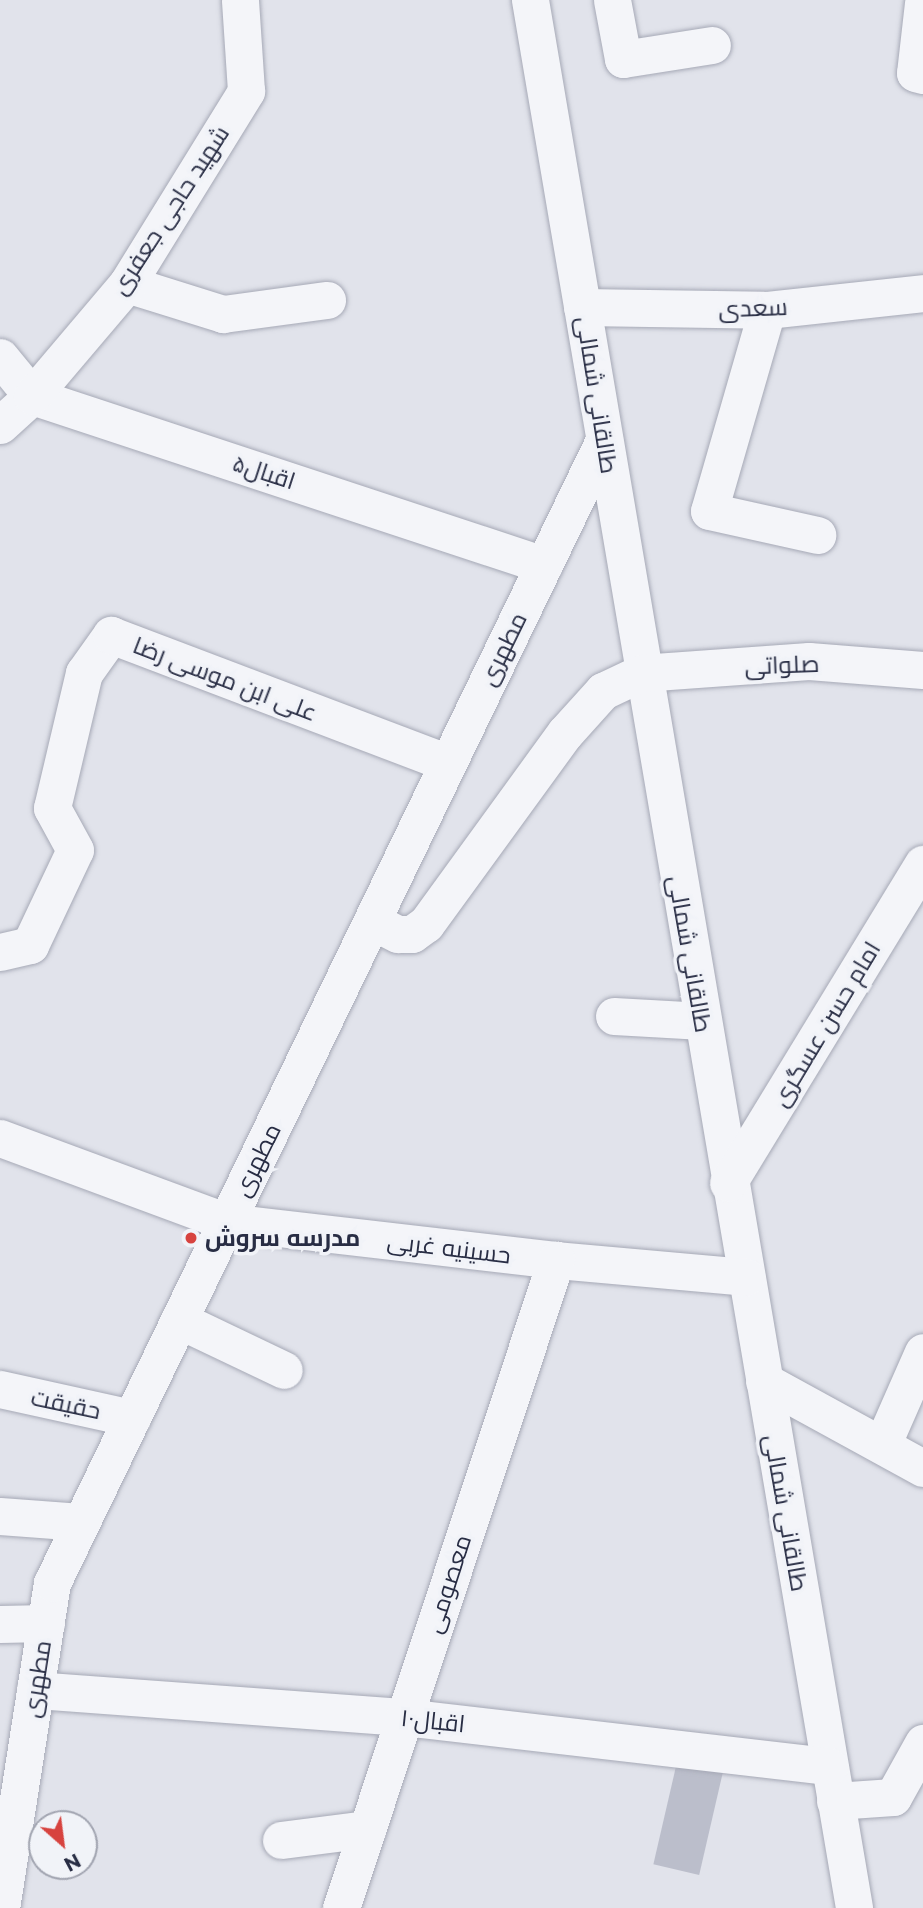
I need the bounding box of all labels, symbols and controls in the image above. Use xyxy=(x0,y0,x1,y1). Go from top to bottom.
street label: شهید حاجی جعفری xyxy=(105,120,235,300)
street label: سعدی xyxy=(718,292,788,324)
street label: طالقانی شمالی xyxy=(570,314,624,476)
street label: اقبال۵ xyxy=(229,448,299,496)
street label: مطهری xyxy=(473,608,533,690)
street label: علی ابن موسی رضا xyxy=(129,631,321,727)
street label: صلواتی xyxy=(744,649,820,681)
street label: طالقانی شمالی xyxy=(662,873,718,1035)
street label: امام حسن عسگری xyxy=(765,936,887,1112)
street label: مطهری xyxy=(227,1119,287,1201)
place label: مدرسه سروش xyxy=(205,1224,360,1252)
street label: حسینیه غربی xyxy=(386,1226,512,1270)
marker: مدرسه سروش xyxy=(183,1230,199,1246)
street label: حقیقت xyxy=(28,1383,104,1425)
street label: طالقانی شمالی xyxy=(758,1432,814,1594)
street label: معصومی xyxy=(419,1531,477,1637)
street label: مطهری xyxy=(17,1638,57,1720)
street label: اقبال۱۰ xyxy=(399,1703,467,1739)
north arrow xyxy=(28,1810,98,1880)
text: N xyxy=(60,1848,84,1876)

